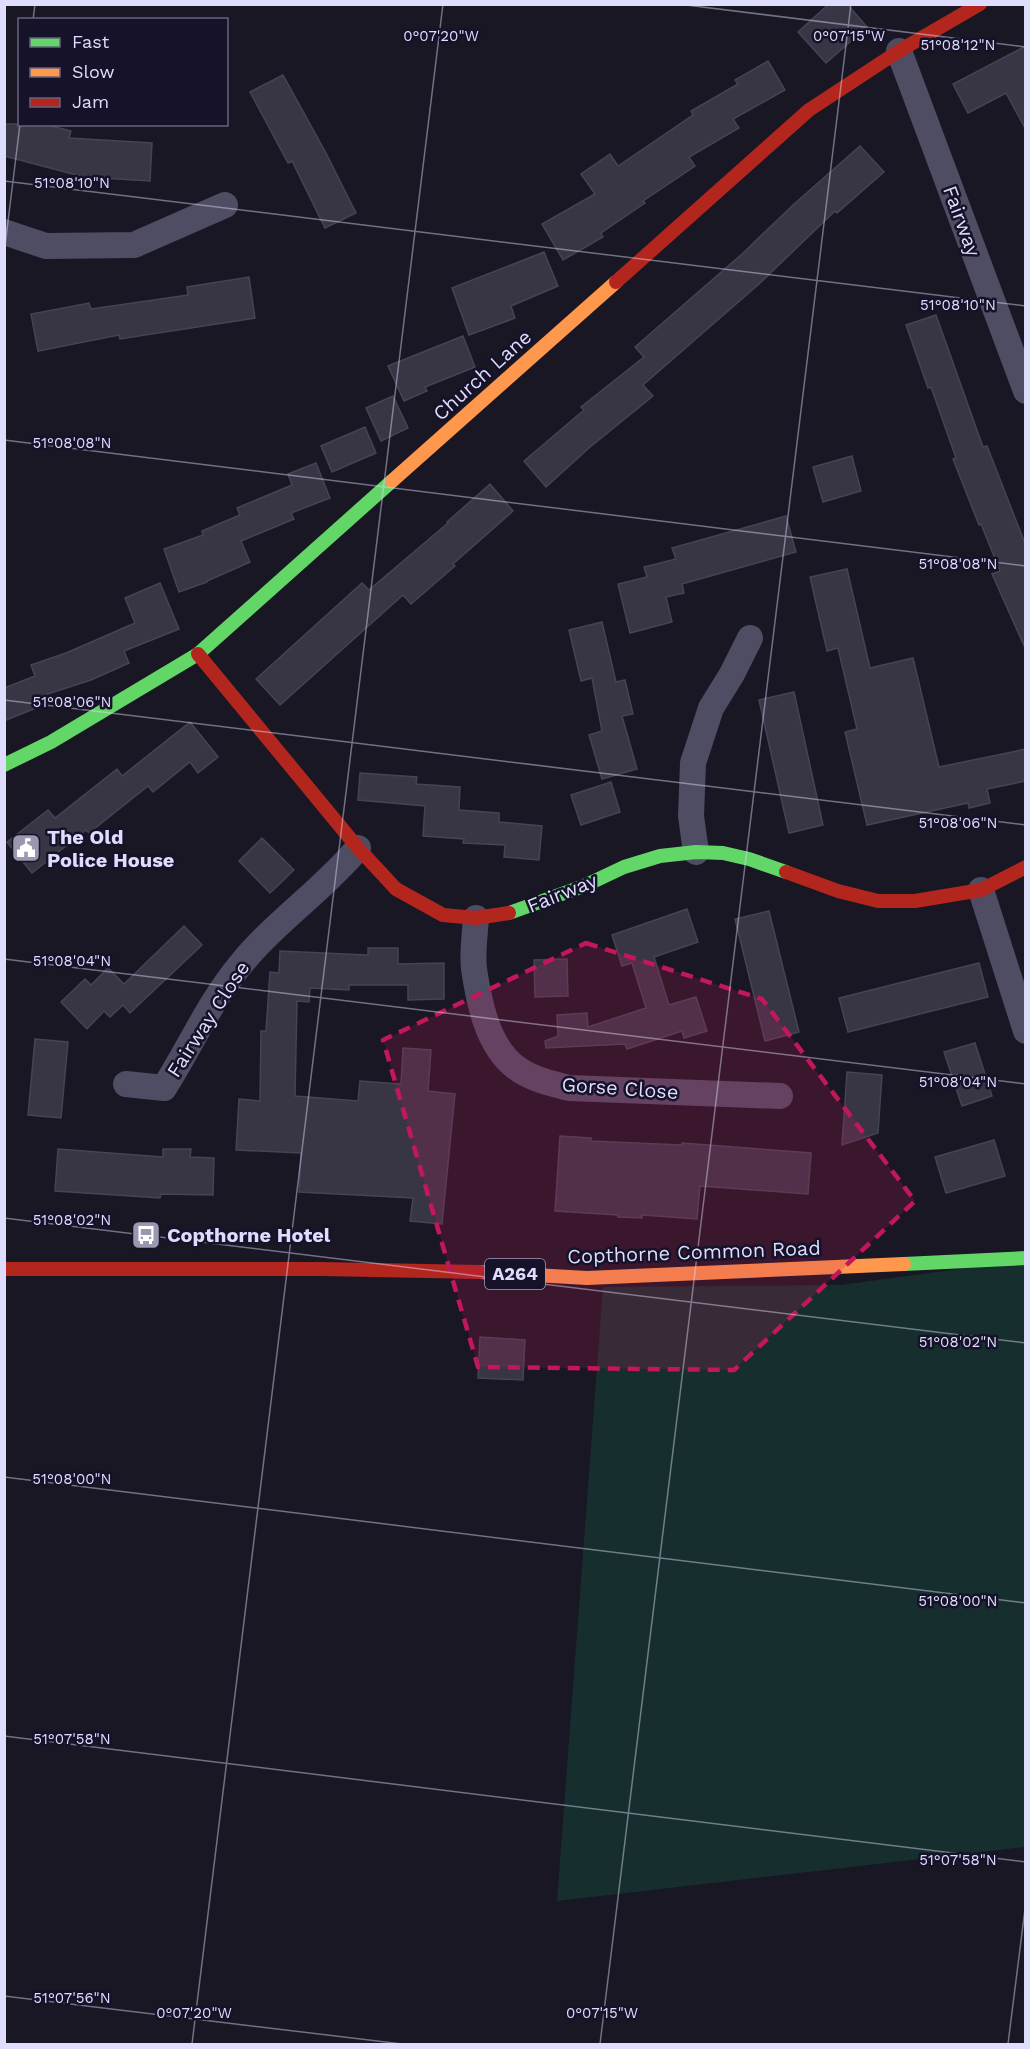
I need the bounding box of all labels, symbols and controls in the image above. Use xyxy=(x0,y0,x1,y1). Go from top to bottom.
legend xyxy=(18,18,228,126)
text: 0°07'20"W xyxy=(403,27,479,45)
text: 0°07'15"W xyxy=(813,27,885,45)
text: Fast xyxy=(72,31,110,52)
text: 51°08'12"N xyxy=(920,36,996,54)
text: Slow xyxy=(72,61,115,82)
text: Jam xyxy=(72,91,109,112)
text: 51°08'10"N xyxy=(34,174,110,192)
street label: Fairway xyxy=(938,182,986,260)
text: 51°08'10"N xyxy=(920,296,996,314)
street label: Church Lane xyxy=(428,325,536,425)
text: 51°08'08"N xyxy=(32,434,112,452)
text: 51°08'08"N xyxy=(918,555,998,573)
text: 51°08'06"N xyxy=(32,693,112,711)
text: 51°08'06"N xyxy=(918,814,998,832)
place label: The Old Police House xyxy=(47,825,174,872)
public building icon: The Old Police House xyxy=(10,832,42,864)
street label: Fairway xyxy=(523,868,601,918)
text: 51°08'04"N xyxy=(33,952,111,970)
street label: Fairway Close xyxy=(162,956,254,1082)
street label: Gorse Close xyxy=(561,1072,679,1104)
text: 51°08'04"N xyxy=(919,1073,997,1091)
text: 51°08'02"N xyxy=(33,1211,111,1229)
bus stop icon: Copthorne Hotel xyxy=(130,1219,162,1251)
place label: Copthorne Hotel xyxy=(167,1223,331,1247)
street label: Copthorne Common Road xyxy=(567,1236,821,1268)
road number: A264 xyxy=(485,1259,545,1289)
text: 51°08'02"N xyxy=(919,1333,997,1351)
text: 51°08'00"N xyxy=(32,1470,112,1488)
text: 51°08'00"N xyxy=(918,1592,998,1610)
text: 51°07'58"N xyxy=(33,1730,111,1748)
text: 51°07'58"N xyxy=(919,1851,997,1869)
text: 51°07'56"N xyxy=(33,1989,111,2007)
text: 0°07'20"W xyxy=(156,2004,232,2022)
text: 0°07'15"W xyxy=(566,2004,638,2022)

